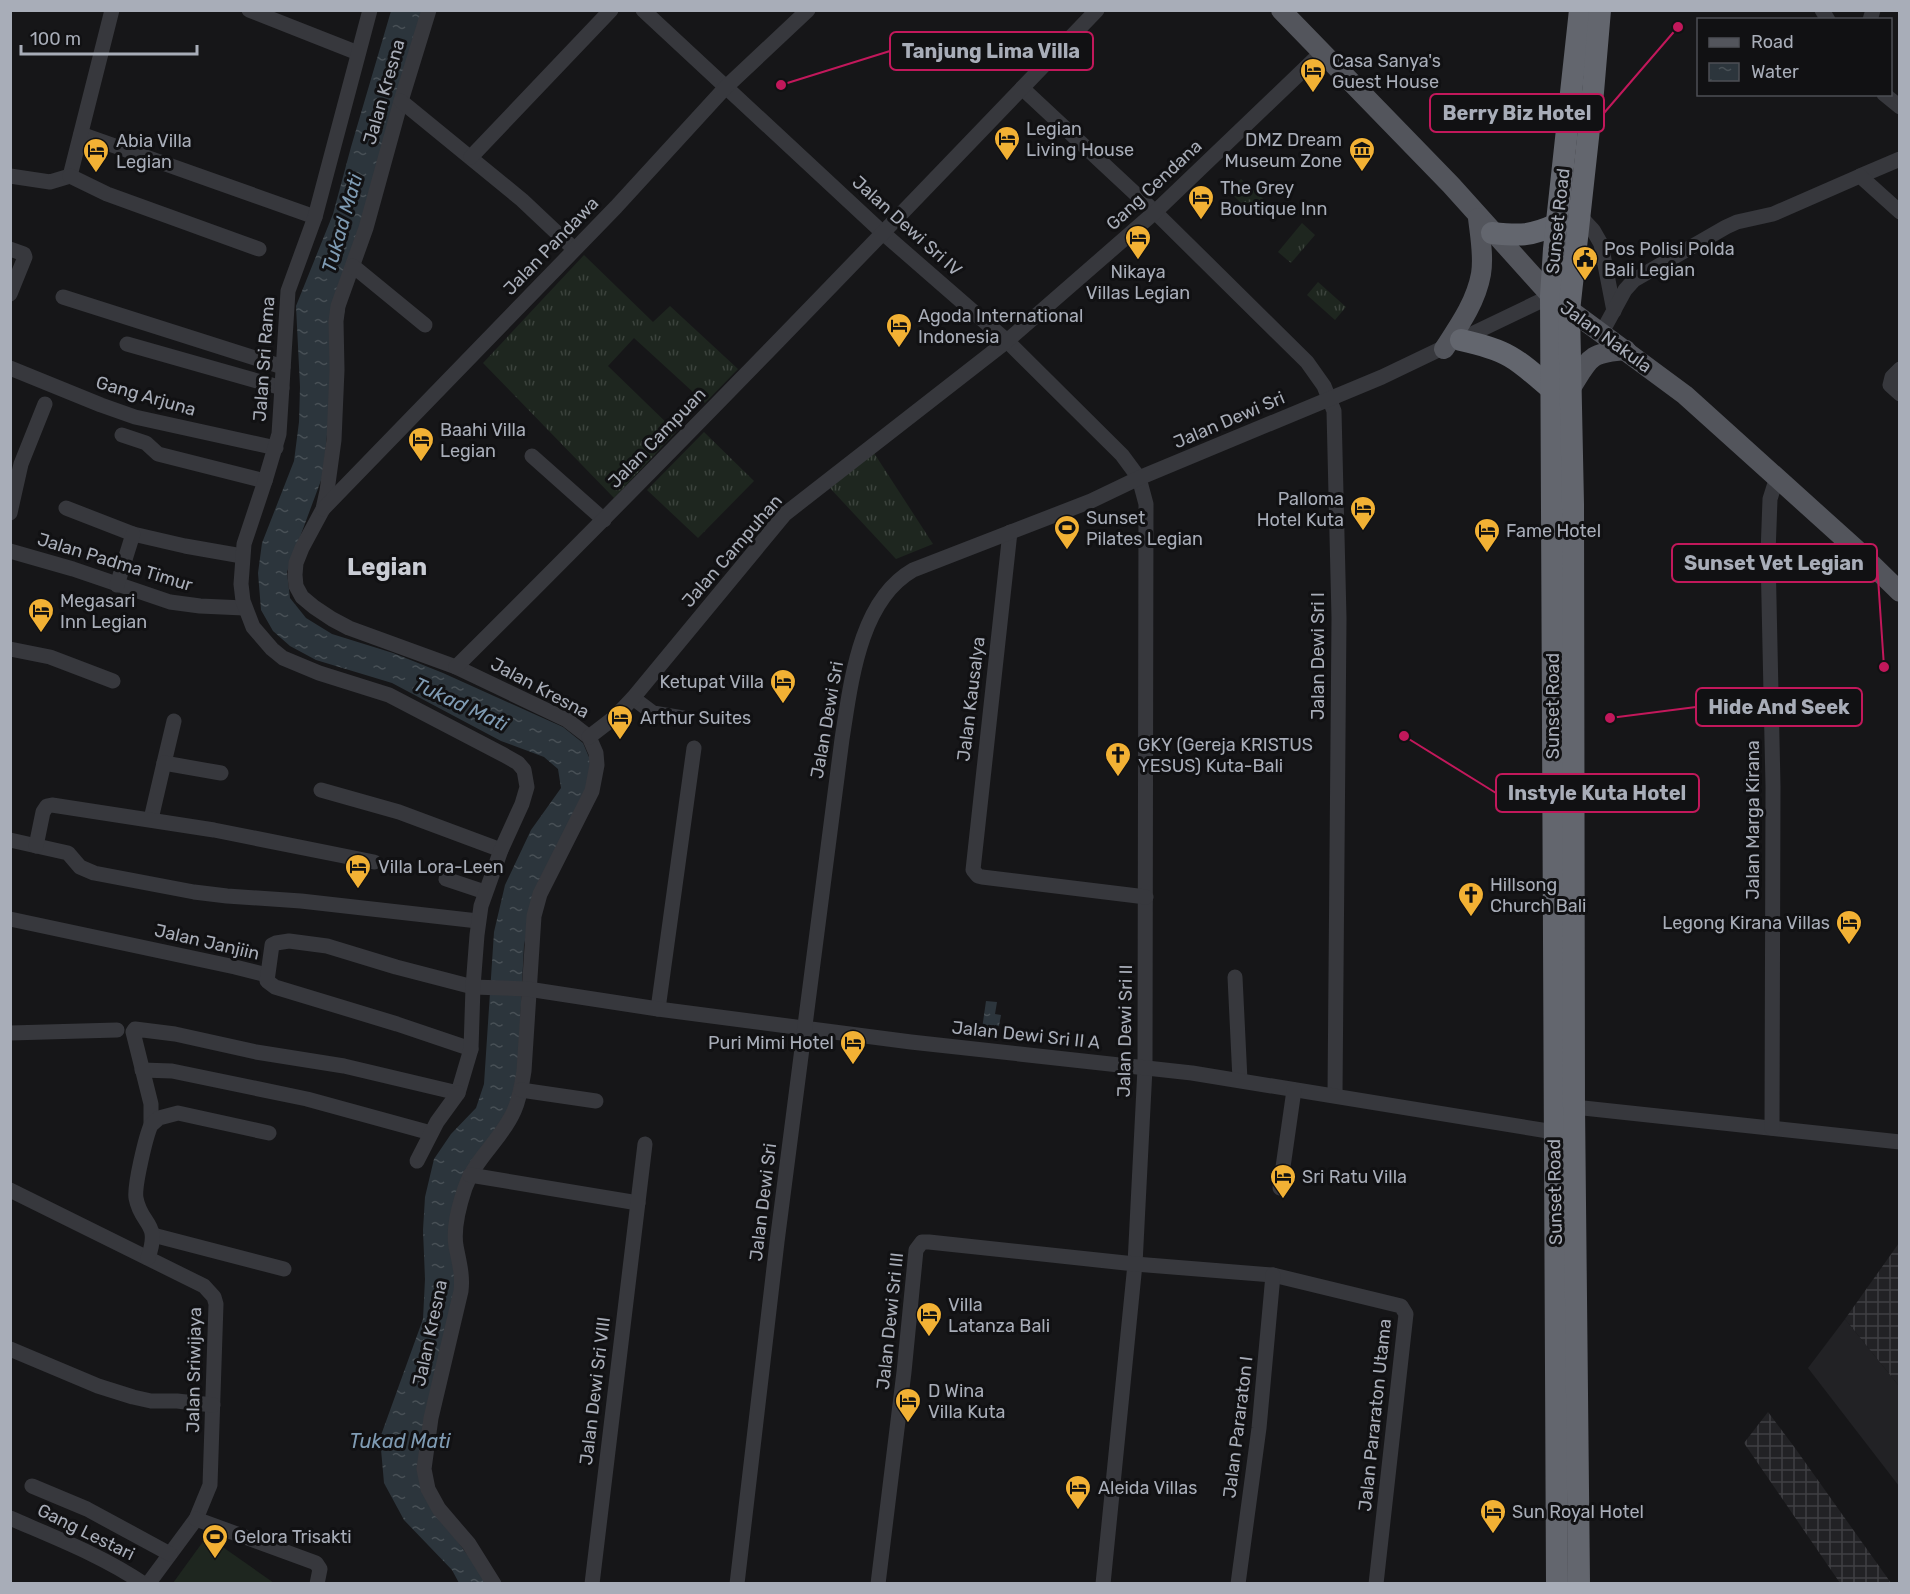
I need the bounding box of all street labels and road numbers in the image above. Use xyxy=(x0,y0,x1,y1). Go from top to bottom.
street label: Jalan Kresna xyxy=(358,37,410,147)
street label: Gang Cendana xyxy=(1102,135,1206,235)
street label: Sunset Road xyxy=(1542,167,1574,275)
street label: Jalan Dewi Sri IV xyxy=(848,171,966,281)
street label: Jalan Pandawa xyxy=(499,192,603,300)
street label: Jalan Sri Rama xyxy=(249,296,279,422)
street label: Jalan Nakula xyxy=(1556,296,1656,378)
street label: Gang Arjuna xyxy=(93,371,199,421)
street label: Jalan Campuan xyxy=(604,383,710,493)
street label: Jalan Dewi Sri xyxy=(1170,387,1288,453)
street label: Jalan Campuhan xyxy=(677,490,787,612)
street label: Jalan Padma Timur xyxy=(35,528,195,596)
street label: Jalan Dewi Sri I xyxy=(1307,592,1329,720)
street label: Jalan Kausalya xyxy=(952,635,990,763)
street label: Jalan Kresna xyxy=(487,653,593,723)
street label: Sunset Road xyxy=(1542,653,1564,759)
street label: Jalan Dewi Sri xyxy=(806,660,848,780)
street label: Jalan Marga Kirana xyxy=(1742,740,1764,900)
street label: Jalan Janjiin xyxy=(152,919,262,965)
street label: Jalan Dewi Sri II xyxy=(1113,964,1137,1098)
street label: Jalan Dewi Sri II A xyxy=(951,1016,1101,1054)
street label: Sunset Road xyxy=(1543,1139,1567,1245)
street label: Jalan Dewi Sri xyxy=(745,1142,781,1262)
street label: Jalan Dewi Sri III xyxy=(872,1251,908,1391)
street label: Jalan Kresna xyxy=(408,1278,452,1388)
street label: Jalan Sriwijaya xyxy=(182,1307,206,1433)
street label: Jalan Dewi Sri VIII xyxy=(575,1316,615,1466)
street label: Jalan Pararaton Utama xyxy=(1354,1318,1396,1512)
street label: Jalan Pararaton I xyxy=(1218,1355,1258,1499)
street label: Gang Lestari xyxy=(34,1499,138,1565)

